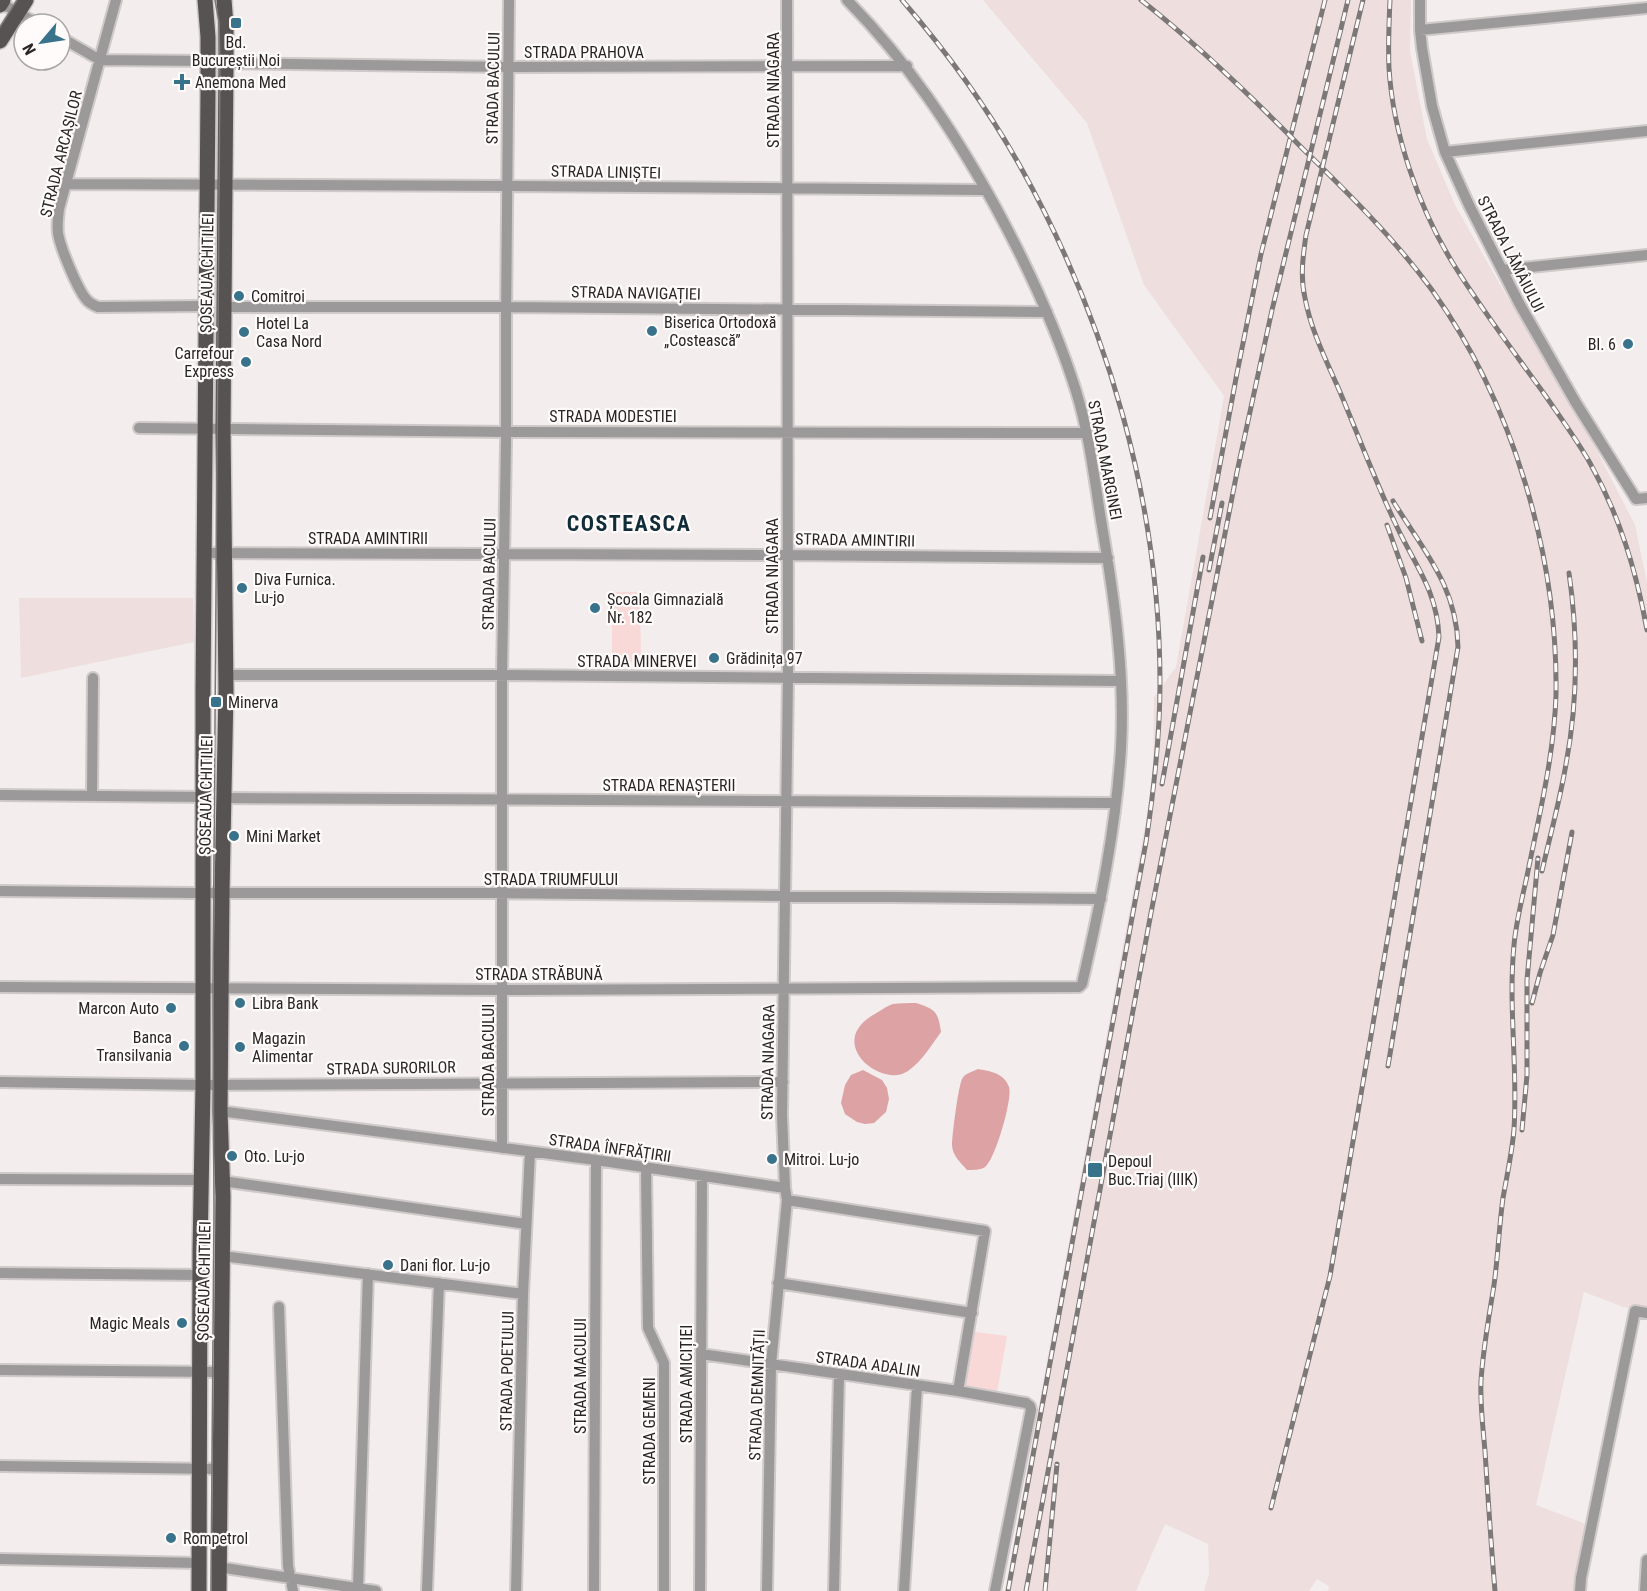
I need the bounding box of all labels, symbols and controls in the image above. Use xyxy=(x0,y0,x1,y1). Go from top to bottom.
north arrow xyxy=(12,12,72,72)
marker: Bd. Bucureștii Noi xyxy=(229,16,243,30)
street label: STRADA BACULUI xyxy=(483,32,503,144)
street label: STRADA NIAGARA xyxy=(764,32,783,148)
place label: Bd. Bucureștii Noi xyxy=(192,33,280,71)
text: N xyxy=(19,40,40,58)
street label: STRADA PRAHOVA xyxy=(524,43,644,62)
marker: Anemona Med xyxy=(173,73,191,91)
place label: Anemona Med xyxy=(195,73,286,92)
street label: STRADA ARCAȘILOR xyxy=(36,88,87,219)
street label: STRADA LINIȘTEI xyxy=(551,162,661,183)
street label: STRADA LĂMÂIULUI xyxy=(1474,193,1548,315)
street label: ȘOSEAUA CHITILEI xyxy=(196,213,219,333)
street label: STRADA NAVIGAȚIEI xyxy=(571,282,701,305)
place label: Comitroi xyxy=(251,287,305,306)
marker: Comitroi xyxy=(232,289,246,303)
place label: Biserica Ortodoxă „Costească” xyxy=(664,313,776,350)
place label: Hotel La Casa Nord xyxy=(256,314,322,351)
marker: Biserica Ortodoxă „Costească” xyxy=(645,324,659,338)
marker: Hotel La Casa Nord xyxy=(237,325,251,339)
place label: Bl. 6 xyxy=(1588,335,1616,354)
marker: Bl. 6 xyxy=(1621,337,1635,351)
place label: Carrefour Express xyxy=(174,344,234,381)
marker: Carrefour Express xyxy=(239,355,253,369)
street label: STRADA MARGINEI xyxy=(1084,399,1126,521)
street label: STRADA MODESTIEI xyxy=(549,407,677,426)
district label: COSTEASCA xyxy=(567,511,691,536)
street label: STRADA BACULUI xyxy=(479,518,499,630)
street label: STRADA NIAGARA xyxy=(763,518,782,634)
street label: STRADA AMINTIRII xyxy=(308,529,428,548)
street label: STRADA AMINTIRII xyxy=(795,529,915,551)
place label: Diva Furnica. Lu-jo xyxy=(254,570,336,607)
marker: Diva Furnica. Lu-jo xyxy=(235,581,249,595)
place label: Școala Gimnazială Nr. 182 xyxy=(607,590,724,627)
marker: Școala Gimnazială Nr. 182 xyxy=(588,601,602,615)
place label: Grădinița 97 xyxy=(726,649,803,669)
marker: Grădinița 97 xyxy=(707,651,721,665)
street label: STRADA MINERVEI xyxy=(577,652,697,671)
place label: Minerva xyxy=(228,693,278,712)
marker: Minerva xyxy=(209,695,223,709)
street label: ȘOSEAUA CHITILEI xyxy=(195,735,218,855)
street label: STRADA RENAȘTERII xyxy=(602,776,736,796)
place label: Mini Market xyxy=(246,827,321,846)
marker: Mini Market xyxy=(227,829,241,843)
street label: STRADA TRIUMFULUI xyxy=(484,870,618,889)
street label: STRADA STRĂBUNĂ xyxy=(475,965,603,984)
place label: Libra Bank xyxy=(252,994,319,1013)
marker: Libra Bank xyxy=(233,996,247,1010)
place label: Marcon Auto xyxy=(78,999,159,1018)
marker: Marcon Auto xyxy=(164,1001,178,1015)
street label: STRADA BACULUI xyxy=(479,1004,498,1116)
street label: STRADA NIAGARA xyxy=(757,1004,779,1120)
place label: Banca Transilvania xyxy=(96,1028,172,1065)
place label: Magazin Alimentar xyxy=(252,1029,313,1066)
marker: Banca Transilvania xyxy=(177,1039,191,1053)
marker: Magazin Alimentar xyxy=(233,1040,247,1054)
street label: STRADA SURORILOR xyxy=(326,1057,456,1079)
street label: STRADA ÎNFRĂȚIRII xyxy=(547,1130,672,1167)
place label: Oto. Lu-jo xyxy=(244,1147,305,1166)
marker: Oto. Lu-jo xyxy=(225,1149,239,1163)
place label: Mitroi. Lu-jo xyxy=(784,1150,859,1169)
marker: Mitroi. Lu-jo xyxy=(765,1152,779,1166)
place label: Depoul Buc.Triaj (IIIK) xyxy=(1108,1152,1198,1189)
marker: Depoul Buc.Triaj (IIIK) xyxy=(1086,1161,1104,1179)
street label: ȘOSEAUA CHITILEI xyxy=(193,1221,216,1341)
place label: Dani flor. Lu-jo xyxy=(400,1256,490,1275)
marker: Dani flor. Lu-jo xyxy=(381,1258,395,1272)
street label: STRADA POETULUI xyxy=(496,1311,518,1431)
place label: Magic Meals xyxy=(89,1314,170,1333)
marker: Magic Meals xyxy=(175,1316,189,1330)
street label: STRADA MACULUI xyxy=(571,1318,590,1434)
street label: STRADA AMICIȚIEI xyxy=(677,1325,697,1443)
street label: STRADA DEMNITĂȚII xyxy=(745,1329,770,1461)
street label: STRADA ADALIN xyxy=(815,1347,921,1381)
street label: STRADA GEMENI xyxy=(640,1377,659,1485)
place label: Rompetrol xyxy=(183,1529,248,1548)
marker: Rompetrol xyxy=(164,1531,178,1545)

